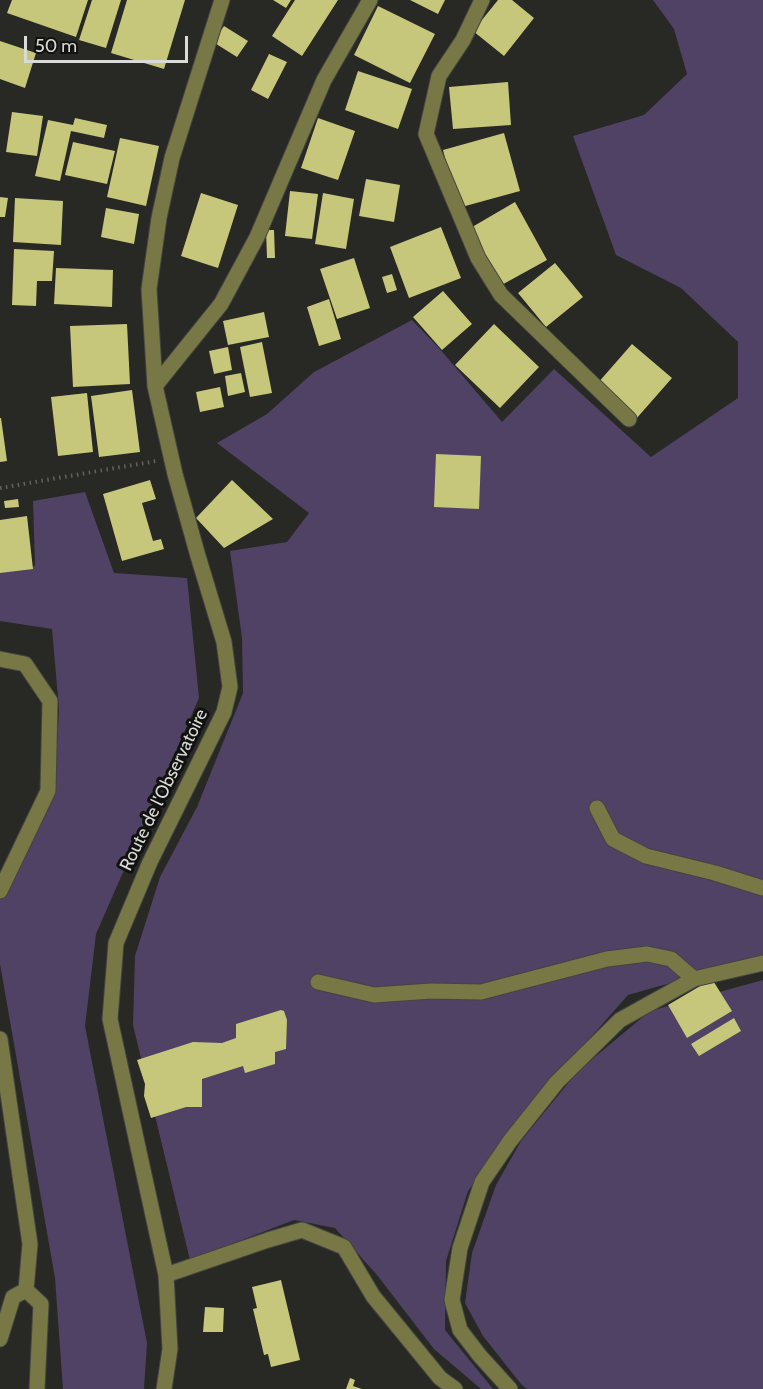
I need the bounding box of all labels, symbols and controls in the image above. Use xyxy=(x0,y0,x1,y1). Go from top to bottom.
scale bar xyxy=(27,24,190,62)
text: 50 m xyxy=(35,35,77,57)
street label: Route de l'Observatoire xyxy=(115,706,213,874)

